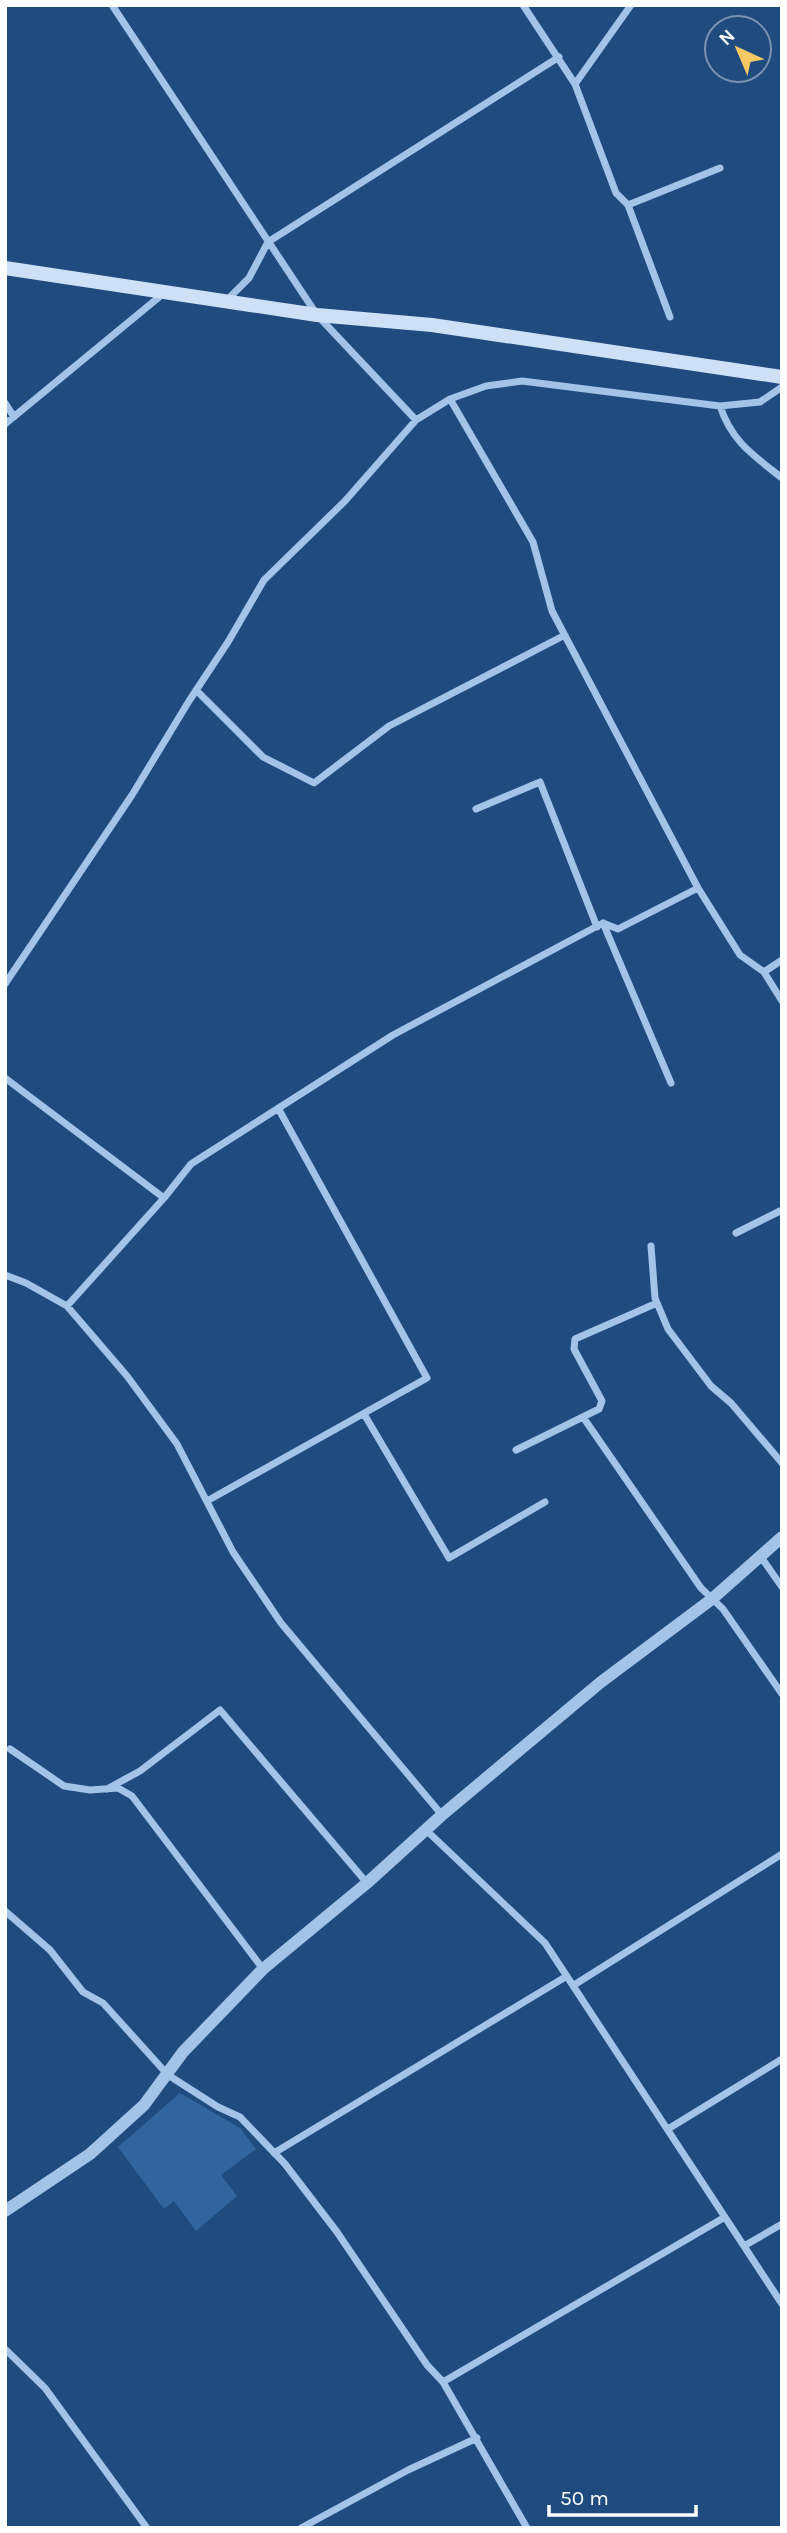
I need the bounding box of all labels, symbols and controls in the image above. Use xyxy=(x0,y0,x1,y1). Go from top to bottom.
north arrow xyxy=(703,14,773,84)
text: N xyxy=(714,25,739,50)
scale bar xyxy=(549,2474,696,2518)
text: 50 m xyxy=(560,2486,609,2510)

